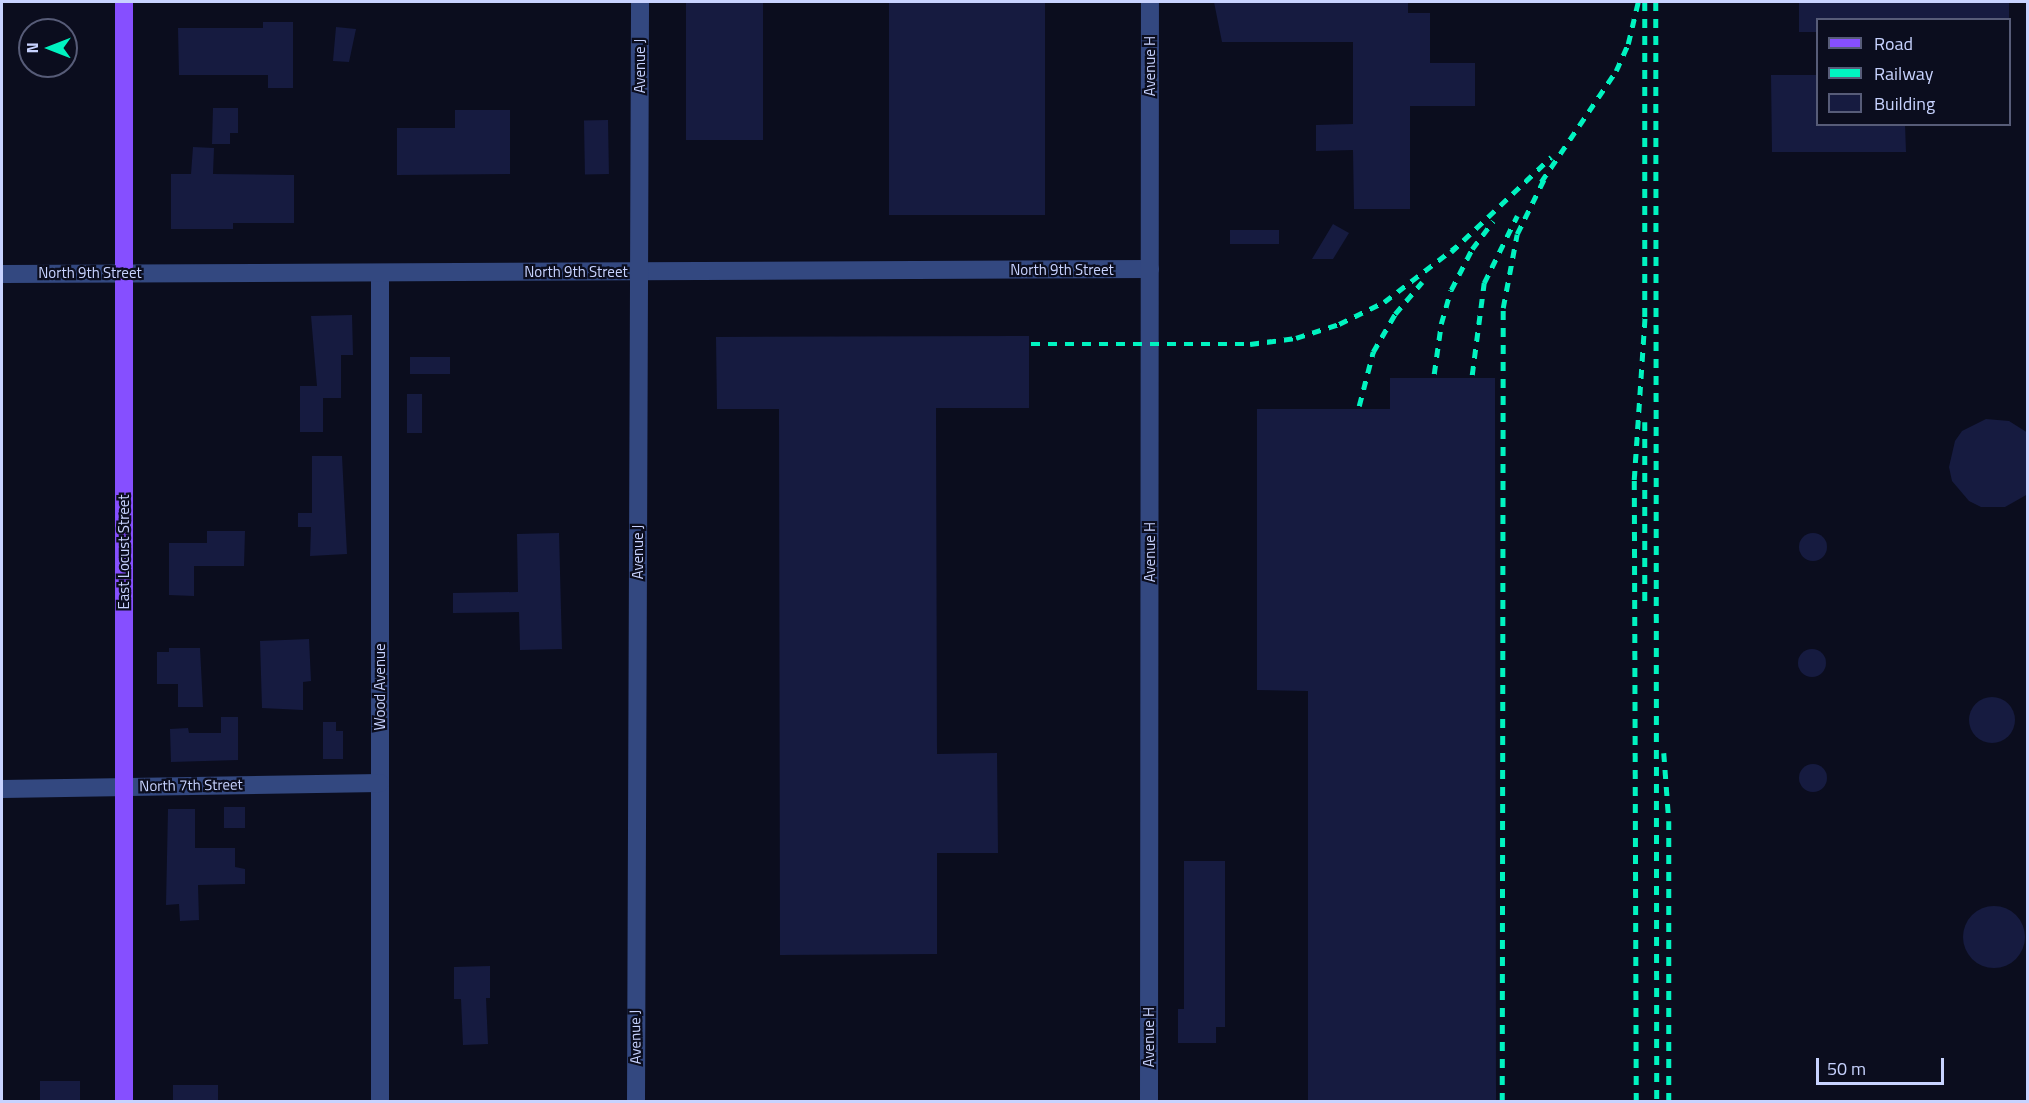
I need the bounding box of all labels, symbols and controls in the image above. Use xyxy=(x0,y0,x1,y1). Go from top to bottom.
north arrow xyxy=(18,18,78,78)
legend xyxy=(1816,18,2011,126)
text: Road xyxy=(1874,30,1913,57)
street label: Avenue H xyxy=(1141,36,1159,96)
street label: Avenue J xyxy=(631,39,649,93)
text: N xyxy=(20,42,44,54)
text: Railway xyxy=(1874,60,1933,87)
text: Building xyxy=(1874,90,1935,117)
street label: North 9th Street xyxy=(1010,261,1114,279)
street label: North 9th Street xyxy=(524,263,628,281)
street label: North 9th Street xyxy=(38,264,142,282)
street label: East Locust Street xyxy=(115,494,133,610)
street label: Avenue H xyxy=(1141,522,1159,582)
street label: Avenue J xyxy=(629,525,647,579)
street label: Wood Avenue xyxy=(371,644,389,730)
street label: North 7th Street xyxy=(139,775,243,795)
street label: Avenue H xyxy=(1140,1007,1158,1067)
street label: Avenue J xyxy=(626,1010,644,1064)
scale bar xyxy=(1819,1046,1946,1084)
text: 50 m xyxy=(1827,1055,1866,1082)

